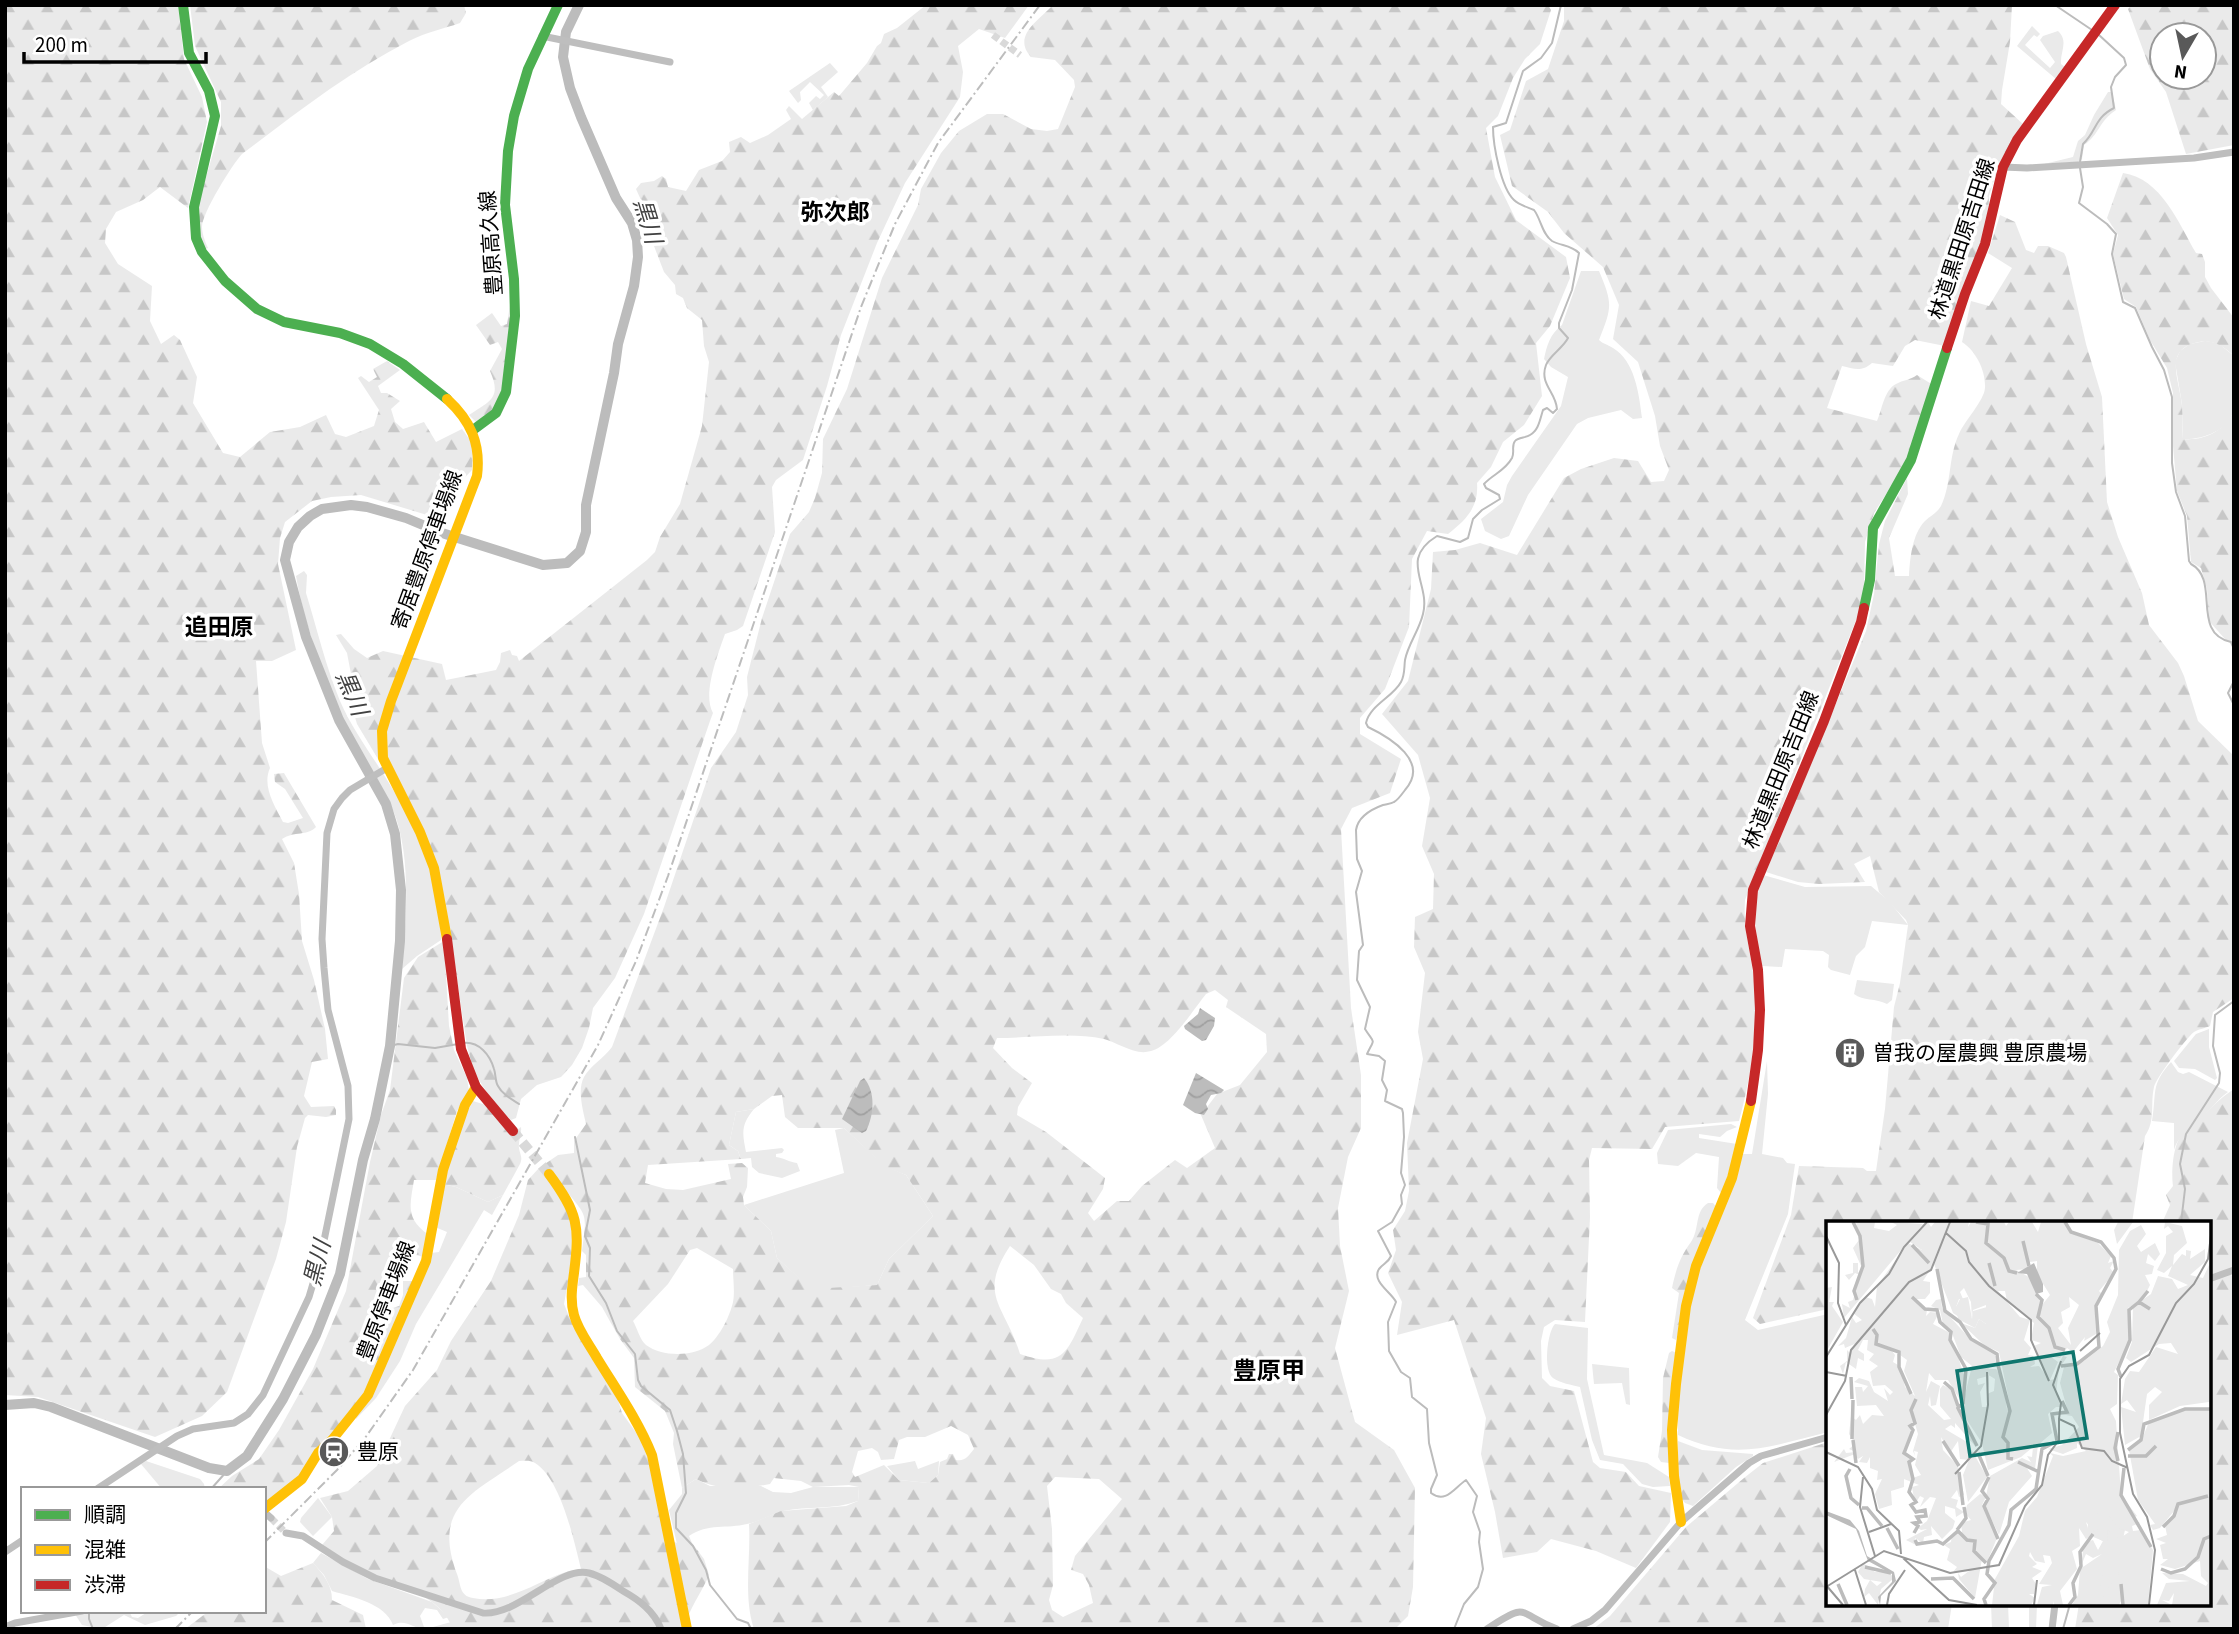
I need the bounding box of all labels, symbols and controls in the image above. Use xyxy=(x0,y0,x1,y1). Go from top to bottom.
scale bar xyxy=(24,21,206,65)
north arrow xyxy=(2148,21,2218,91)
text: 200 m xyxy=(35,30,88,60)
text: N xyxy=(2172,57,2189,86)
street label: 林道黒田原吉田線 xyxy=(1922,154,2002,324)
street label: 豊原高久線 xyxy=(472,190,510,296)
water label: 黒川 xyxy=(625,194,671,251)
district label: 弥次郎 xyxy=(801,196,870,229)
street label: 寄居豊原停車場線 xyxy=(384,466,470,634)
district label: 追田原 xyxy=(185,611,254,644)
water label: 黒川 xyxy=(327,666,377,724)
street label: 林道黒田原吉田線 xyxy=(1736,686,1826,854)
building icon: 曽我の屋農興 豊原農場 xyxy=(1833,1036,1867,1070)
place label: 曽我の屋農興 豊原農場 xyxy=(1873,1038,2087,1068)
inset map xyxy=(1826,1221,2211,1606)
water label: 黒川 xyxy=(296,1234,340,1289)
street label: 豊原停車場線 xyxy=(349,1237,423,1365)
district label: 豊原甲 xyxy=(1233,1354,1305,1389)
station icon: 豊原 xyxy=(317,1435,351,1469)
place label: 豊原 xyxy=(357,1437,399,1467)
legend xyxy=(21,1487,266,1613)
text: 順調 xyxy=(84,1500,126,1530)
text: 混雑 xyxy=(84,1535,126,1565)
text: 渋滞 xyxy=(84,1570,126,1600)

